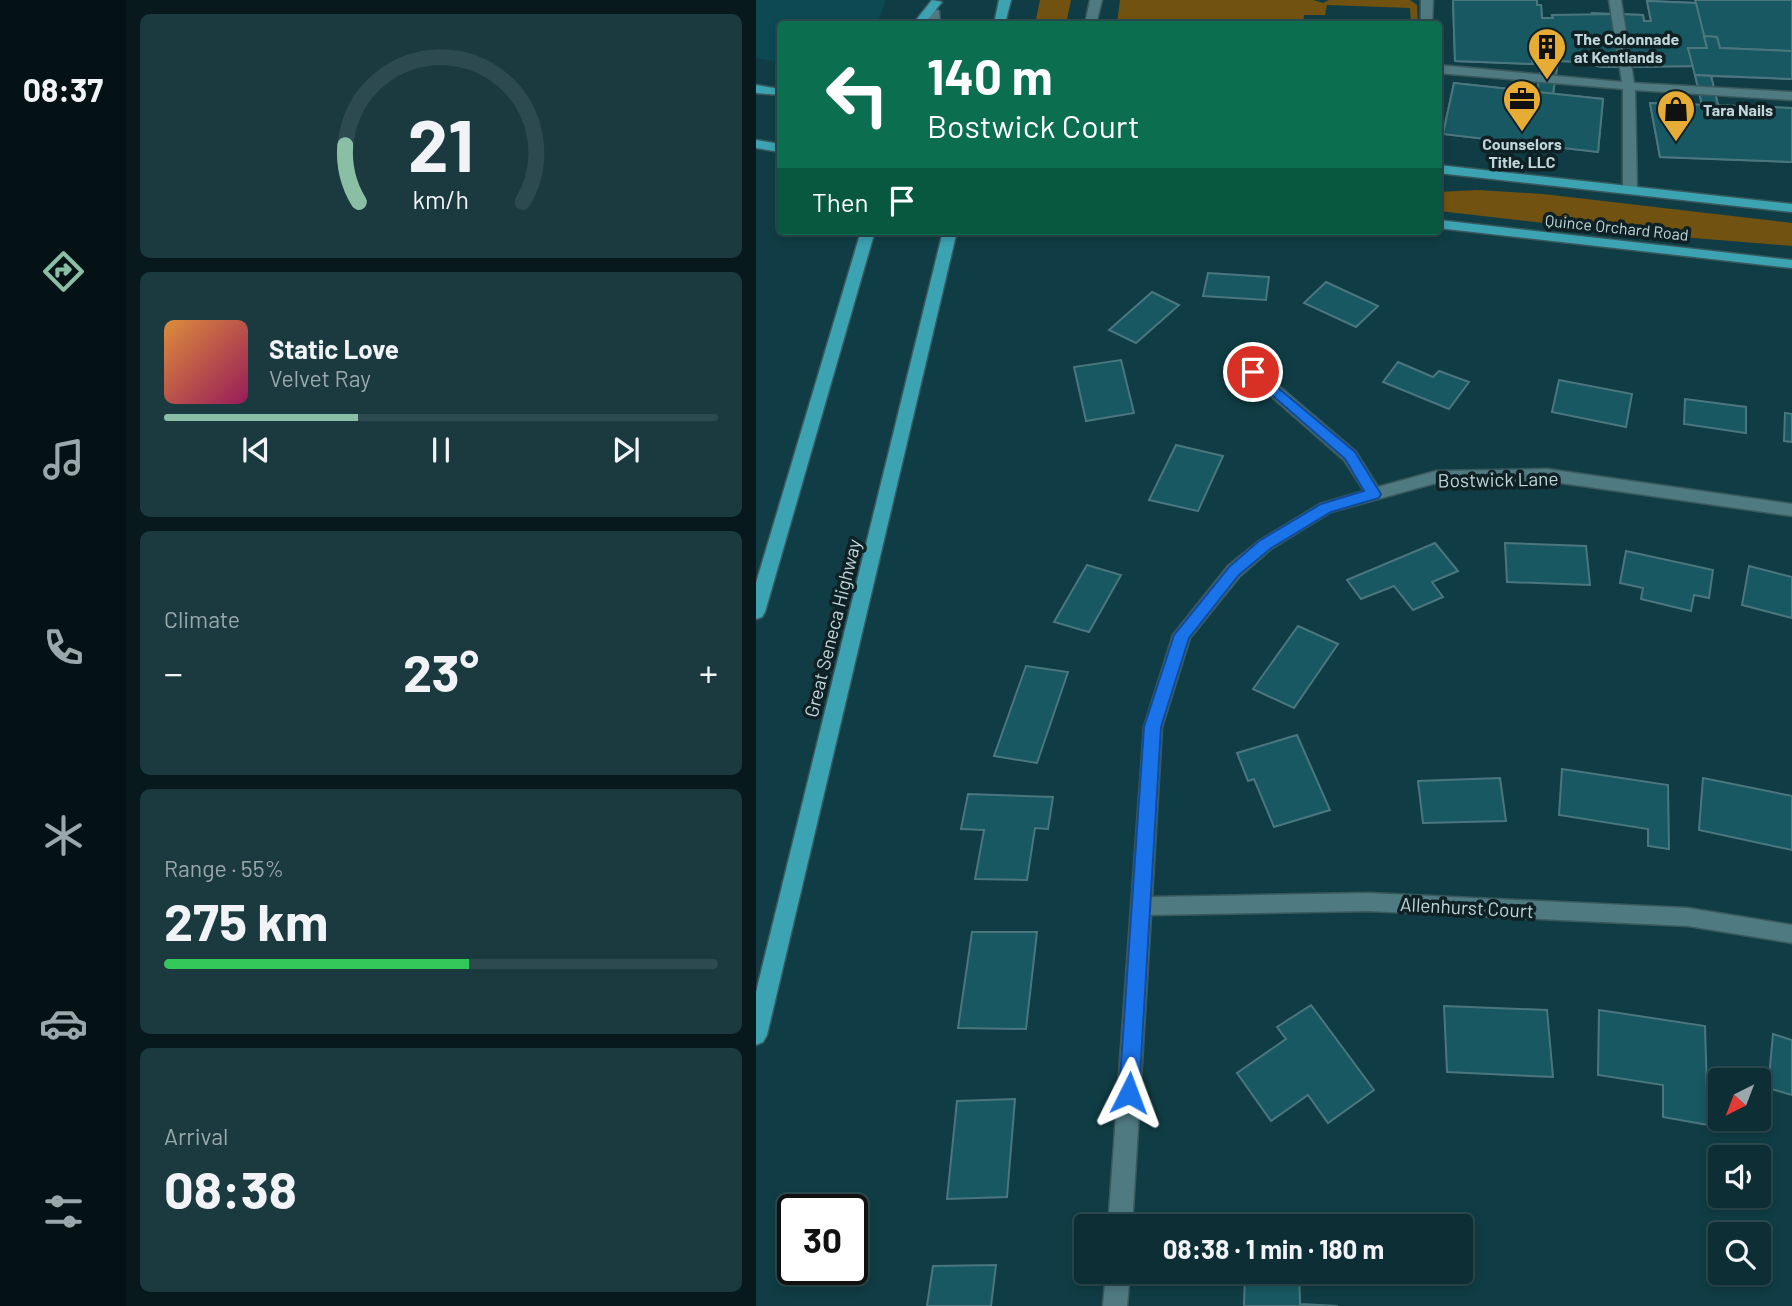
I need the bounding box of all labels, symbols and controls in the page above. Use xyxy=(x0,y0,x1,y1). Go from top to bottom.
building icon: The Colonnade at Kentlands xyxy=(1526,26,1568,81)
place label: The Colonnade at Kentlands xyxy=(1574,29,1679,66)
text: 140 m xyxy=(927,46,1053,105)
icon: left xyxy=(812,49,903,140)
text: 08:37 xyxy=(23,70,103,108)
office icon: Counselors Title, LLC xyxy=(1501,78,1543,133)
shop icon: Tara Nails xyxy=(1655,88,1697,143)
text: 21 xyxy=(408,100,474,188)
place label: Tara Nails xyxy=(1703,100,1773,119)
text: Bostwick Court xyxy=(927,106,1140,144)
place label: Counselors Title, LLC xyxy=(1482,134,1562,171)
icon: arrive xyxy=(883,182,921,220)
text: km/h xyxy=(413,184,469,214)
text: Then xyxy=(812,186,869,217)
street label: Quince Orchard Road xyxy=(1544,210,1690,244)
icon: directions xyxy=(39,247,88,296)
text: Static Love xyxy=(269,333,399,364)
pin xyxy=(1223,342,1283,402)
icon: arrive xyxy=(1234,353,1272,391)
text: Velvet Ray xyxy=(269,364,371,392)
icon: previous xyxy=(237,431,275,469)
icon: pause xyxy=(422,431,460,469)
icon: next xyxy=(607,431,645,469)
icon: music xyxy=(39,435,88,484)
street label: Bostwick Lane xyxy=(1437,466,1559,492)
street label: Great Seneca Highway xyxy=(799,536,865,720)
text: Climate xyxy=(164,605,240,633)
icon: phone xyxy=(39,623,88,672)
text: 23° xyxy=(403,640,479,702)
text: − xyxy=(164,649,183,695)
text: + xyxy=(699,649,718,695)
icon: climate xyxy=(39,811,88,860)
text: Range · 55% xyxy=(164,854,284,882)
text: 275 km xyxy=(164,889,328,951)
street label: Allenhurst Court xyxy=(1400,892,1534,922)
icon: car xyxy=(39,999,88,1048)
position arrow xyxy=(1092,1056,1166,1130)
north arrow xyxy=(1708,1068,1771,1130)
map controls xyxy=(1708,1068,1771,1285)
text: Arrival xyxy=(164,1122,228,1150)
button: sound xyxy=(1708,1145,1771,1208)
text: 08:38 xyxy=(164,1157,297,1219)
icon: filters xyxy=(39,1187,88,1236)
speed limit sign: 30 xyxy=(777,1194,868,1285)
button: search xyxy=(1708,1222,1771,1285)
text: 08:38 · 1 min · 180 m xyxy=(1163,1233,1384,1264)

